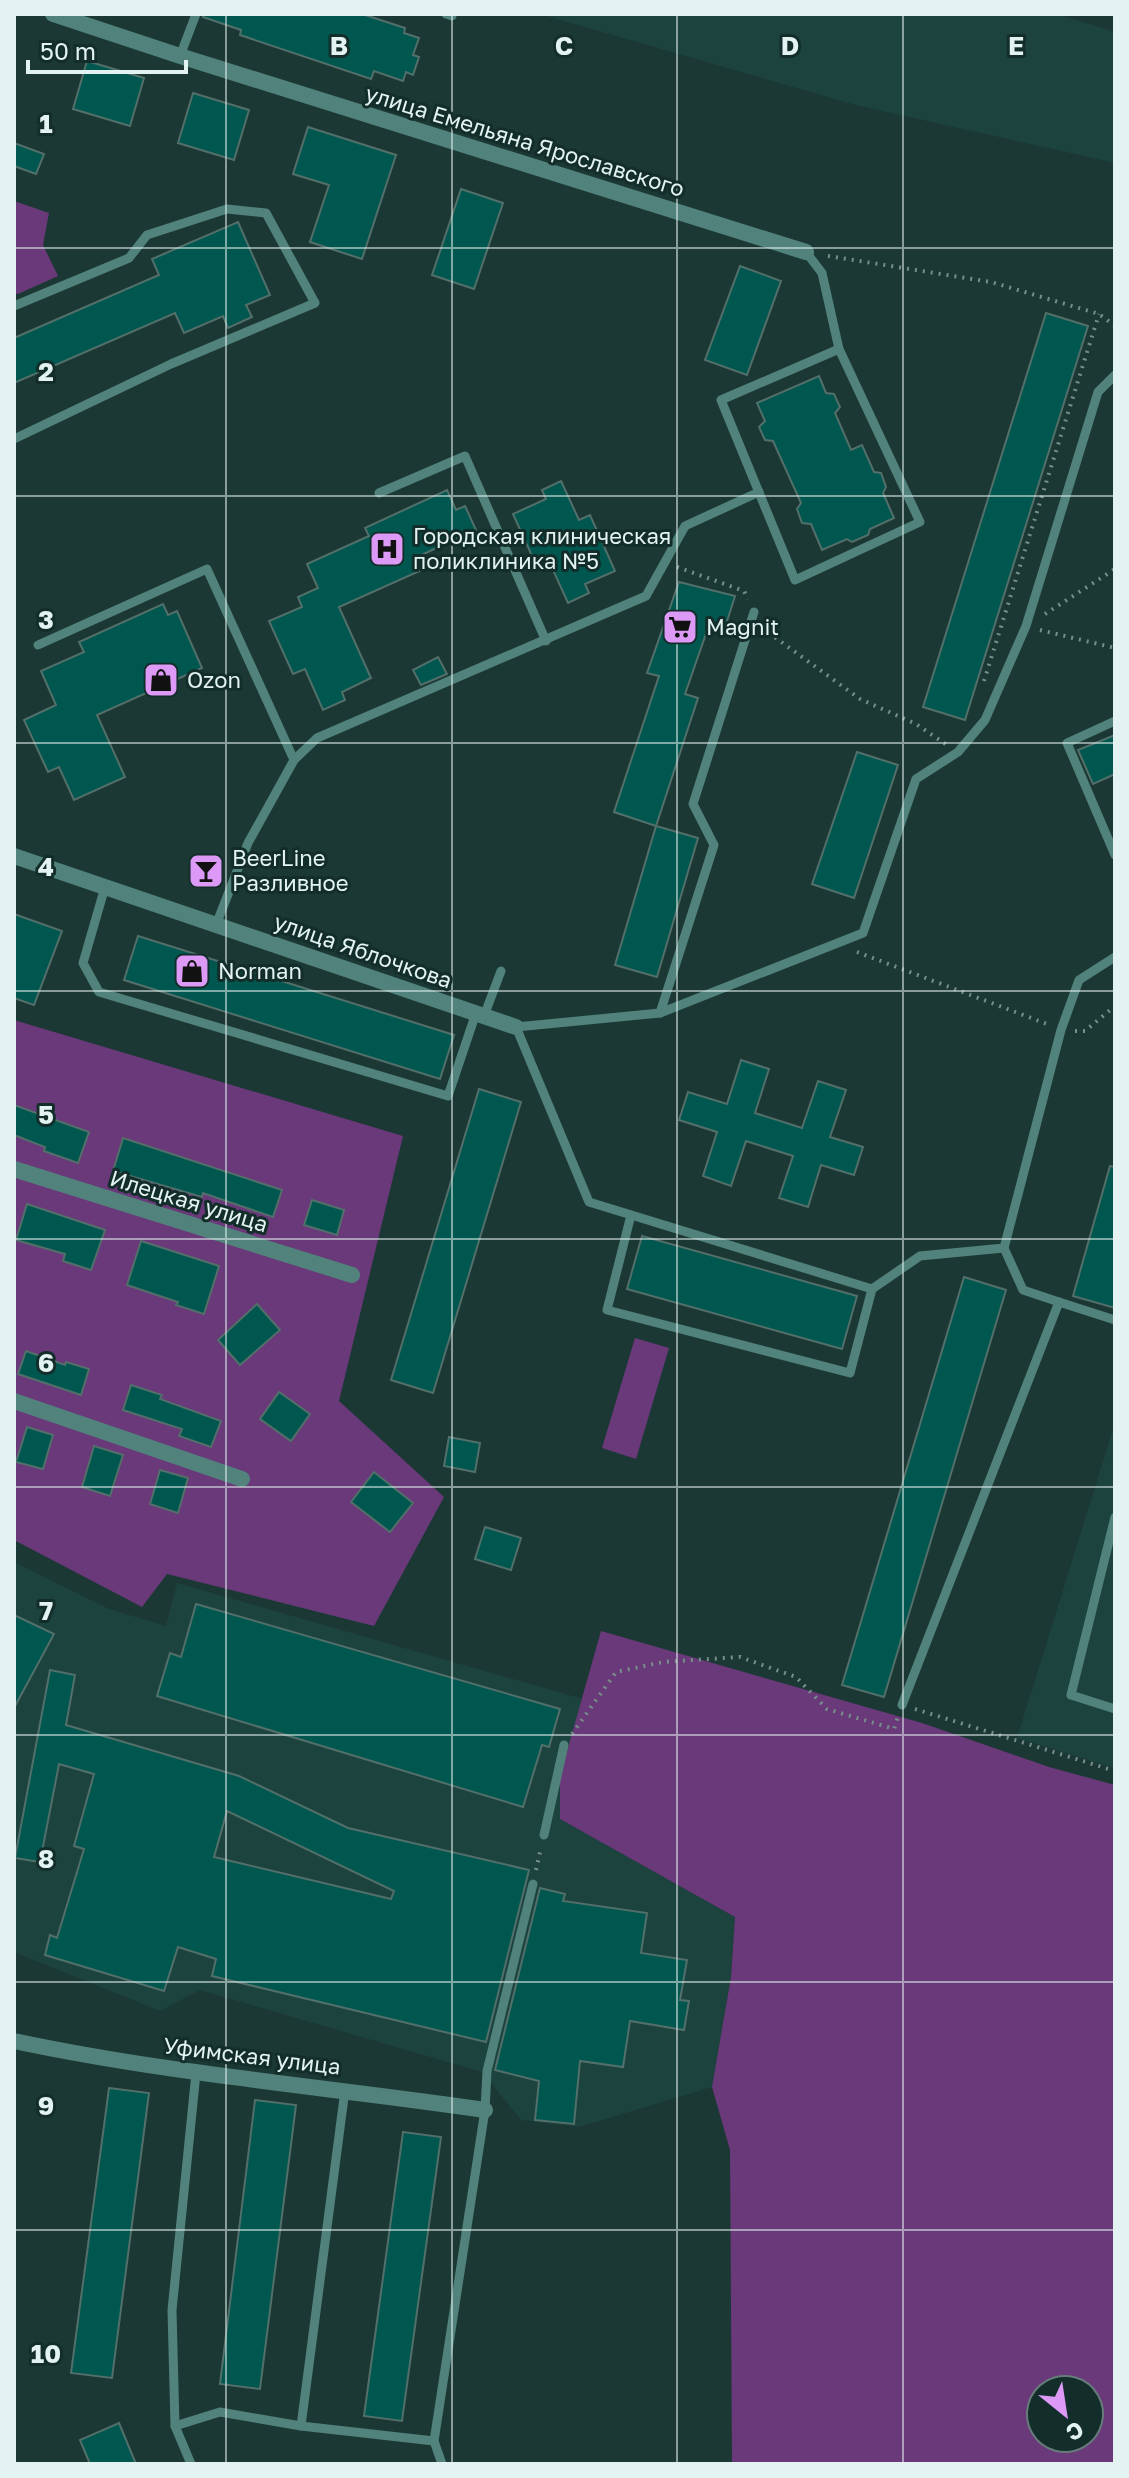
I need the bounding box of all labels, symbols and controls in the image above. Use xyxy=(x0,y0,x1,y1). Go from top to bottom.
scale bar xyxy=(28,24,186,74)
text: B xyxy=(330,30,348,61)
text: C xyxy=(555,30,573,61)
text: D xyxy=(781,30,799,61)
text: E xyxy=(1008,30,1024,61)
text: 50 m xyxy=(40,36,96,65)
street label: улица Емельяна Ярославского xyxy=(362,79,688,202)
text: 1 xyxy=(39,108,53,139)
text: 2 xyxy=(38,356,54,387)
place label: Городская клиническая поликлиника №5 xyxy=(413,522,671,574)
hospital icon: Городская клиническая поликлиника №5 xyxy=(368,530,406,568)
text: 3 xyxy=(38,604,54,635)
supermarket icon: Magnit xyxy=(661,608,699,646)
place label: Magnit xyxy=(706,613,779,640)
shop icon: Ozon xyxy=(142,661,180,699)
place label: Ozon xyxy=(187,666,241,693)
place label: BeerLine Разливное xyxy=(232,844,349,896)
text: 4 xyxy=(38,851,54,882)
bar icon: BeerLine Разливное xyxy=(187,852,225,890)
street label: улица Яблочкова xyxy=(271,907,456,994)
shop icon: Norman xyxy=(173,952,211,990)
place label: Norman xyxy=(218,957,302,984)
text: 5 xyxy=(38,1099,54,1130)
street label: Илецкая улица xyxy=(107,1164,271,1237)
text: 6 xyxy=(38,1347,54,1378)
text: 7 xyxy=(39,1595,53,1626)
text: 8 xyxy=(38,1843,54,1874)
street label: Уфимская улица xyxy=(162,2031,342,2080)
text: 9 xyxy=(38,2090,54,2121)
text: 10 xyxy=(31,2338,61,2369)
north arrow xyxy=(1025,2374,1105,2454)
text: С xyxy=(1062,2416,1089,2447)

